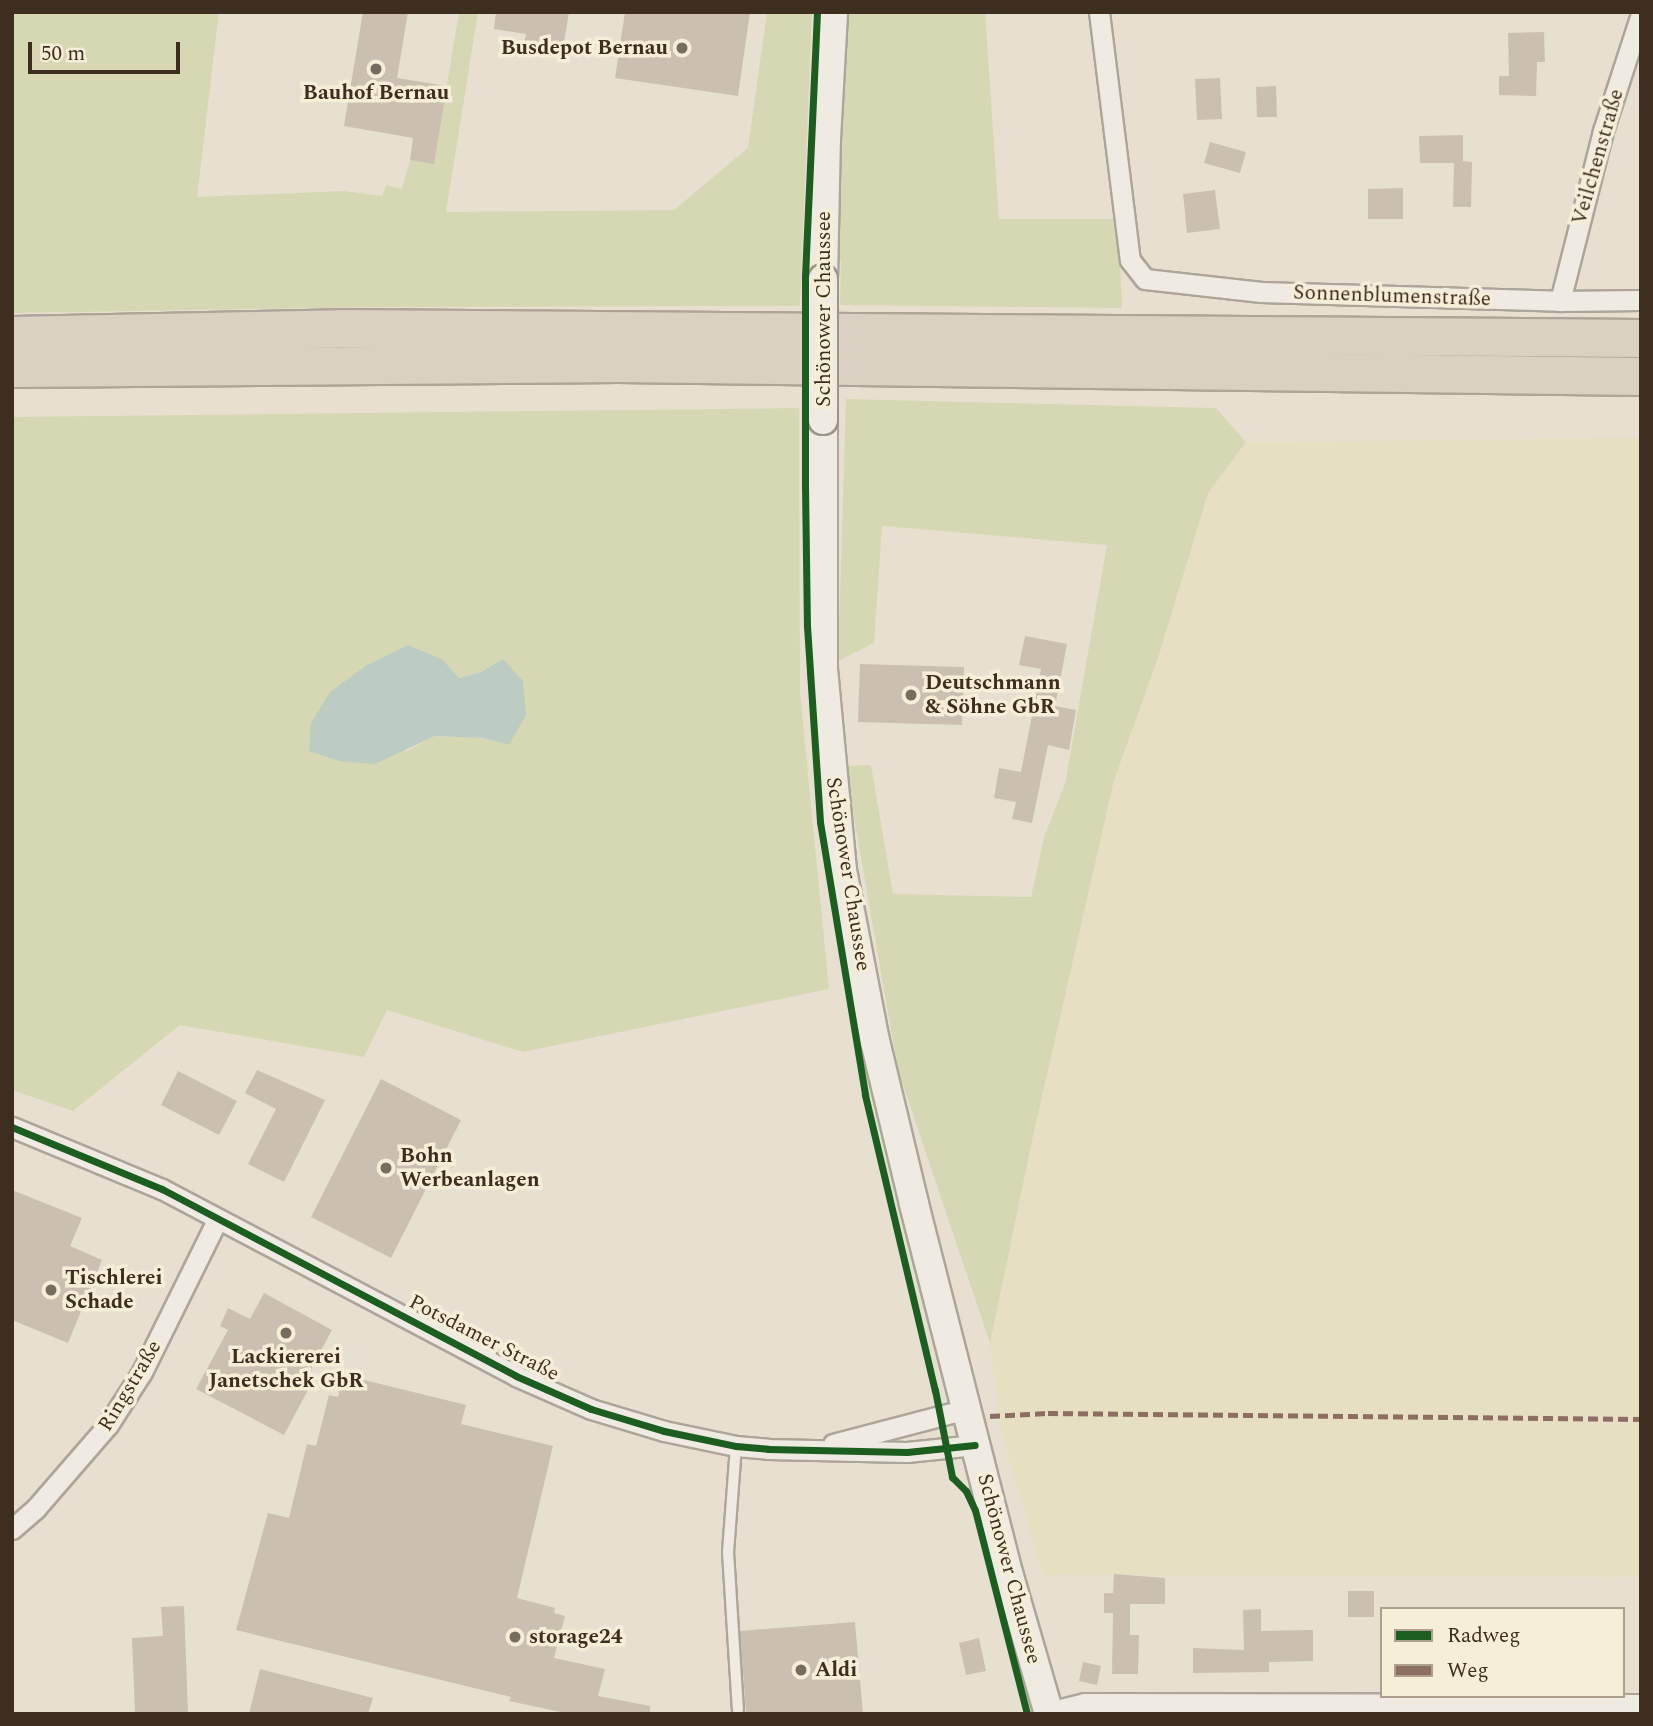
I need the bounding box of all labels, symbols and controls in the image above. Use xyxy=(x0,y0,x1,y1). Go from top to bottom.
scale bar xyxy=(32,28,184,72)
place label: Busdepot Bernau xyxy=(501,35,668,61)
text: 50 m xyxy=(41,38,85,70)
marker: Busdepot Bernau xyxy=(674,40,690,56)
marker: Bauhof Bernau xyxy=(368,61,384,77)
place label: Bauhof Bernau xyxy=(303,80,449,106)
street label: Veilchenstraße xyxy=(1567,86,1629,228)
street label: Schönower Chaussee xyxy=(811,211,837,407)
street label: Sonnenblumenstraße xyxy=(1293,280,1491,312)
place label: Deutschmann & Söhne GbR xyxy=(925,670,1061,720)
marker: Deutschmann & Söhne GbR xyxy=(903,687,919,703)
street label: Schönower Chaussee xyxy=(820,775,876,973)
place label: Bohn Werbeanlagen xyxy=(400,1143,540,1193)
marker: Bohn Werbeanlagen xyxy=(378,1160,394,1176)
place label: Tischlerei Schade xyxy=(65,1265,163,1315)
marker: Tischlerei Schade xyxy=(43,1282,59,1298)
street label: Potsdamer Straße xyxy=(405,1289,563,1387)
marker: Lackiererei Janetschek GbR xyxy=(278,1325,294,1341)
street label: Ringstraße xyxy=(93,1336,167,1436)
place label: Lackiererei Janetschek GbR xyxy=(209,1344,363,1394)
street label: Schönower Chaussee xyxy=(971,1471,1047,1667)
legend xyxy=(1380,1607,1625,1698)
text: Radweg xyxy=(1447,1620,1521,1652)
place label: storage24 xyxy=(529,1624,623,1650)
marker: storage24 xyxy=(507,1629,523,1645)
text: Weg xyxy=(1447,1655,1489,1687)
place label: Aldi xyxy=(815,1657,857,1683)
marker: Aldi xyxy=(793,1662,809,1678)

